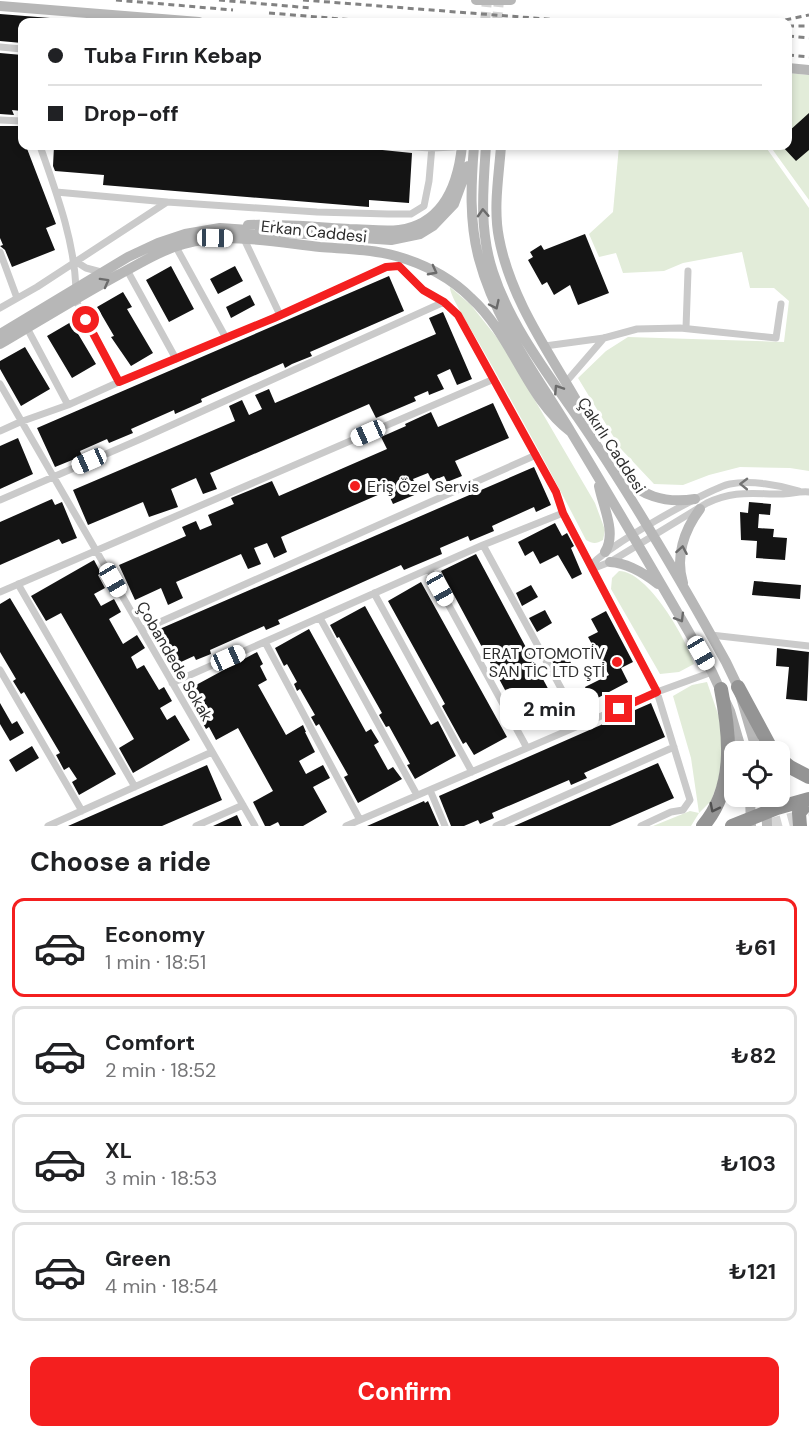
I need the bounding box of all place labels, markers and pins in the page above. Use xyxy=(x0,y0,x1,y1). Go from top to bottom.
place label: Eriş Özel Servis xyxy=(367,476,479,497)
marker: Eriş Özel Servis xyxy=(348,479,362,493)
place label: ERAT OTOMOTİV SAN TİC LTD ŞTİ xyxy=(483,643,605,682)
marker: ERAT OTOMOTİV SAN TİC LTD ŞTİ xyxy=(610,655,624,669)

